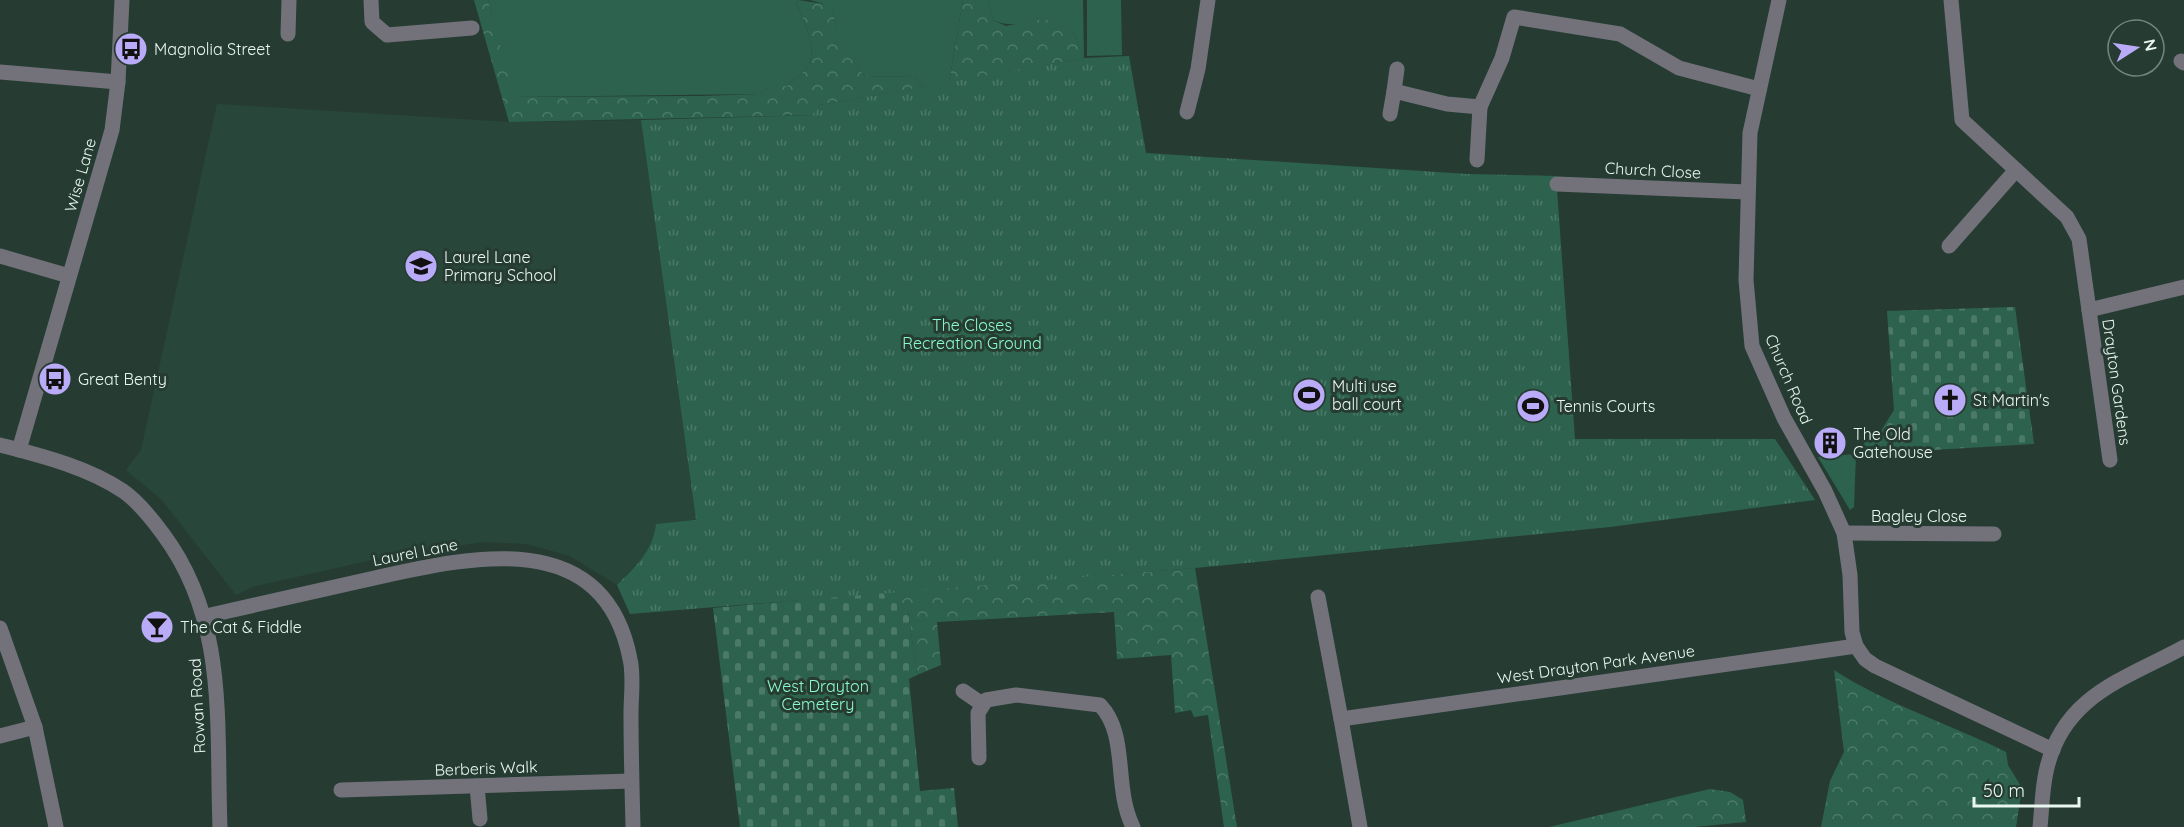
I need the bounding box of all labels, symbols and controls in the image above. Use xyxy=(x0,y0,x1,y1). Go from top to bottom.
north arrow xyxy=(2106,18,2166,78)
bus stop icon: Magnolia Street xyxy=(113,31,149,67)
text: N xyxy=(2140,37,2162,53)
place label: Magnolia Street xyxy=(154,39,271,59)
street label: Wise Lane xyxy=(60,136,100,214)
street label: Church Close xyxy=(1604,157,1702,183)
place label: Laurel Lane Primary School xyxy=(444,247,556,285)
school or university icon: Laurel Lane Primary School xyxy=(403,248,439,284)
park label: The Closes Recreation Ground xyxy=(902,315,1042,353)
street label: Drayton Gardens xyxy=(2098,318,2136,446)
street label: Church Road xyxy=(1761,331,1817,427)
bus stop icon: Great Benty xyxy=(37,361,73,397)
place label: Great Benty xyxy=(78,369,167,389)
place label: Multi use ball court xyxy=(1332,376,1402,414)
sports icon: Multi use ball court xyxy=(1291,377,1327,413)
church icon: St Martin's xyxy=(1932,382,1968,418)
sports icon: Tennis Courts xyxy=(1515,388,1551,424)
place label: St Martin's xyxy=(1973,390,2050,410)
place label: Tennis Courts xyxy=(1556,396,1655,416)
place label: The Old Gatehouse xyxy=(1853,424,1933,462)
building icon: The Old Gatehouse xyxy=(1812,425,1848,461)
street label: Bagley Close xyxy=(1871,506,1967,526)
street label: Laurel Lane xyxy=(371,534,459,570)
bar icon: The Cat & Fiddle xyxy=(139,609,175,645)
place label: The Cat & Fiddle xyxy=(180,617,302,637)
street label: West Drayton Park Avenue xyxy=(1496,640,1696,688)
street label: Rowan Road xyxy=(185,658,209,754)
park label: West Drayton Cemetery xyxy=(767,676,869,714)
street label: Berberis Walk xyxy=(434,756,538,780)
scale bar xyxy=(1974,770,2079,808)
text: 50 m xyxy=(1983,779,2025,802)

